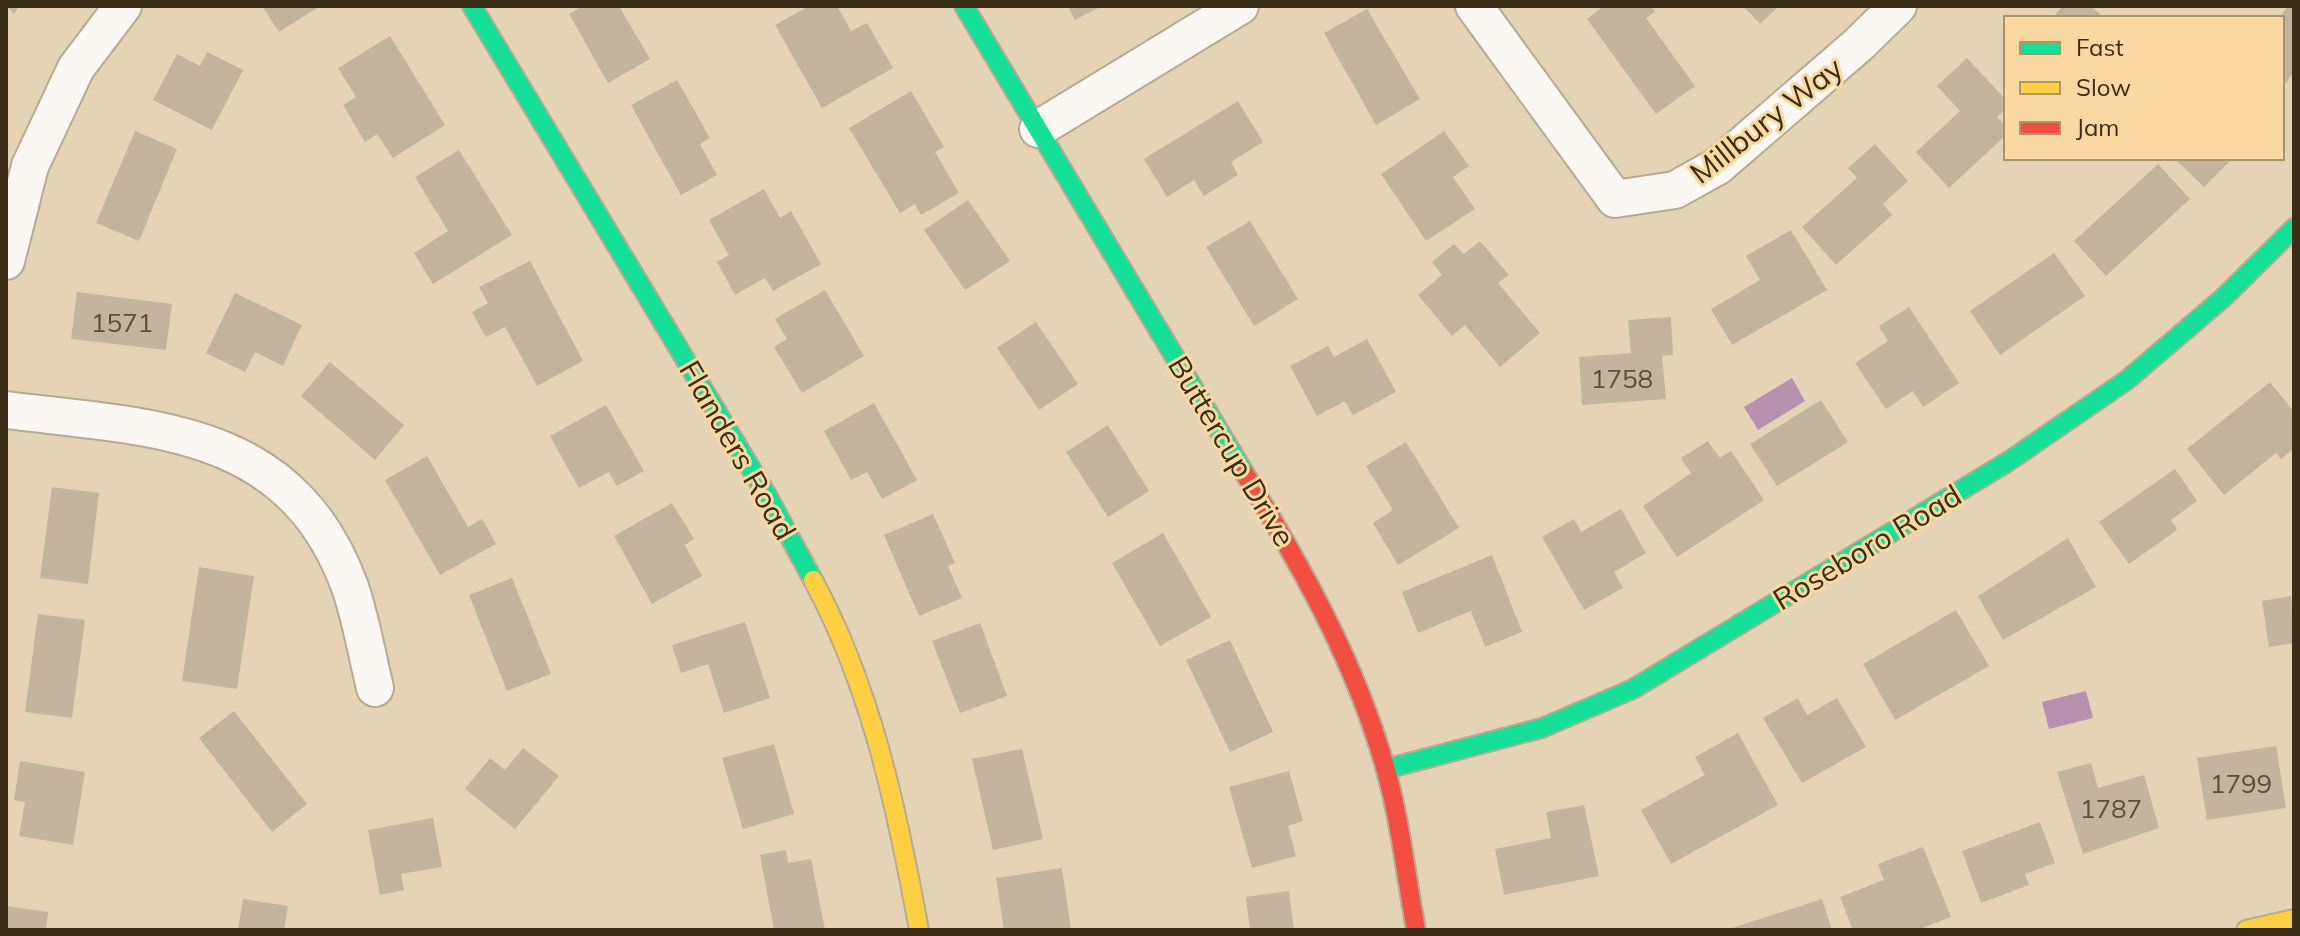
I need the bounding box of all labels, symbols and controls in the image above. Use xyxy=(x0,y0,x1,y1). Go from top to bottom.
legend xyxy=(2004,16,2284,160)
text: Fast xyxy=(2076,32,2124,62)
street label: Millbury Way xyxy=(1682,49,1850,191)
text: Slow xyxy=(2076,72,2131,102)
text: Jam xyxy=(2076,112,2119,142)
house number: 1571 xyxy=(91,306,153,339)
street label: Buttercup Drive xyxy=(1160,349,1304,553)
street label: Flanders Road xyxy=(671,354,805,546)
house number: 1758 xyxy=(1591,362,1653,395)
street label: Roseboro Road xyxy=(1766,476,1968,618)
house number: 1799 xyxy=(2210,767,2272,800)
house number: 1787 xyxy=(2080,792,2142,825)

